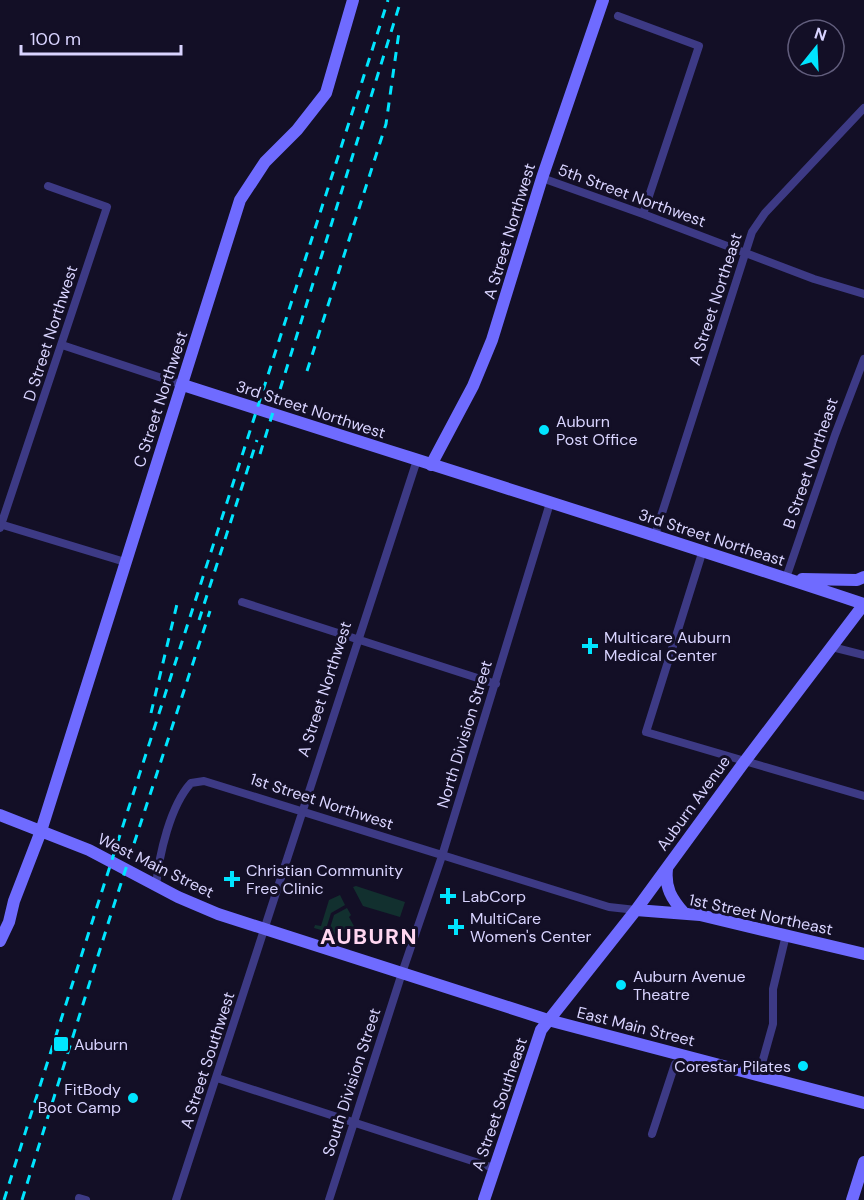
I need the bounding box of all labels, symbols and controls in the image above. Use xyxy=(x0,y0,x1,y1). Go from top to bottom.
scale bar xyxy=(21,18,182,56)
north arrow xyxy=(786,18,846,78)
text: N xyxy=(812,22,829,46)
text: 100 m xyxy=(30,27,81,51)
street label: 5th Street Northwest xyxy=(555,159,709,232)
street label: A Street Northwest xyxy=(479,160,540,302)
street label: A Street Northeast xyxy=(684,230,747,368)
street label: D Street Northwest xyxy=(19,263,82,404)
street label: C Street Northwest xyxy=(129,328,192,470)
street label: 3rd Street Northwest xyxy=(233,375,388,444)
street label: B Street Northeast xyxy=(778,395,843,531)
place label: Auburn Post Office xyxy=(556,411,638,450)
marker: Auburn Post Office xyxy=(537,423,551,437)
street label: 3rd Street Northeast xyxy=(636,504,788,571)
street label: A Street Northwest xyxy=(293,619,356,760)
place label: Multicare Auburn Medical Center xyxy=(604,627,731,666)
marker: Multicare Auburn Medical Center xyxy=(581,637,599,655)
street label: North Division Street xyxy=(432,658,497,811)
street label: Auburn Avenue xyxy=(652,752,735,855)
street label: 1st Street Northwest xyxy=(247,768,396,835)
street label: West Main Street xyxy=(94,828,217,903)
place label: Christian Community Free Clinic xyxy=(246,860,403,899)
marker: Christian Community Free Clinic xyxy=(223,870,241,888)
place label: LabCorp xyxy=(462,886,526,907)
marker: LabCorp xyxy=(439,887,457,905)
street label: 1st Street Northeast xyxy=(687,889,835,940)
place label: MultiCare Women's Center xyxy=(470,908,592,947)
marker: MultiCare Women's Center xyxy=(447,918,465,936)
district label: AUBURN xyxy=(320,922,418,951)
place label: Auburn Avenue Theatre xyxy=(633,966,746,1005)
marker: Auburn Avenue Theatre xyxy=(614,978,628,992)
street label: A Street Southwest xyxy=(175,989,240,1131)
street label: East Main Street xyxy=(575,1002,697,1051)
street label: South Division Street xyxy=(318,1005,385,1159)
place label: Auburn xyxy=(74,1034,128,1055)
marker: Auburn xyxy=(52,1035,70,1053)
street label: A Street Southeast xyxy=(467,1035,532,1174)
place label: Corestar Pilates xyxy=(674,1056,791,1077)
marker: Corestar Pilates xyxy=(796,1059,810,1073)
place label: FitBody Boot Camp xyxy=(38,1079,121,1118)
marker: FitBody Boot Camp xyxy=(126,1091,140,1105)

